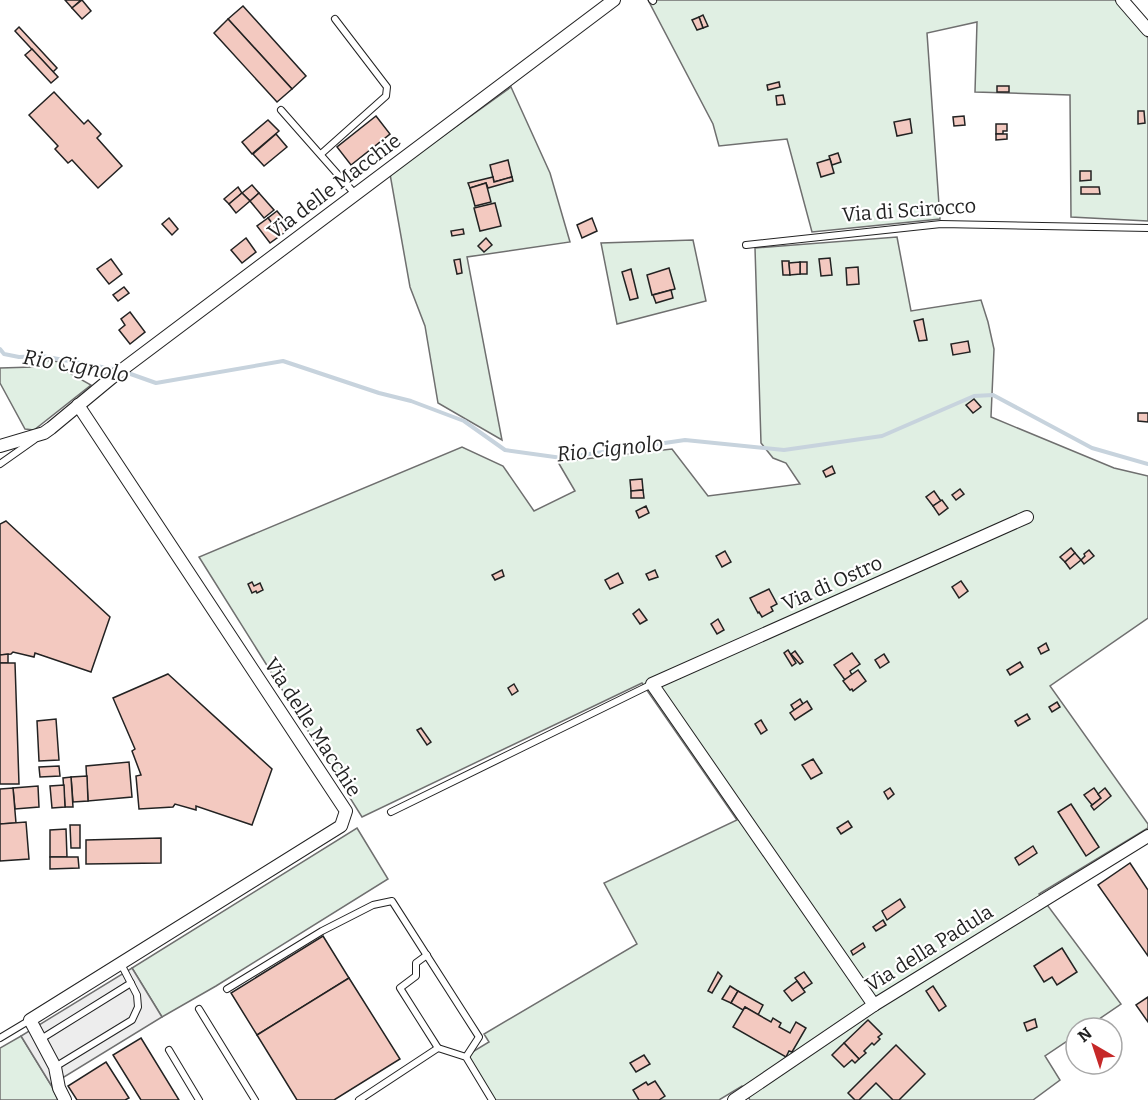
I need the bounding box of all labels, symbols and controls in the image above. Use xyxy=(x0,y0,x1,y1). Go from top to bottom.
street label: Via delle Macchie xyxy=(263,128,405,244)
street label: Via di Scirocco xyxy=(841,193,977,227)
water label: Rio Cignolo xyxy=(21,344,131,388)
water label: Rio Cignolo xyxy=(555,430,665,468)
street label: Via di Ostro xyxy=(778,550,886,616)
street label: Via delle Macchie xyxy=(259,653,367,801)
street label: Via della Padula xyxy=(861,899,997,997)
north arrow xyxy=(1064,1016,1124,1076)
text: N xyxy=(1074,1023,1096,1046)

